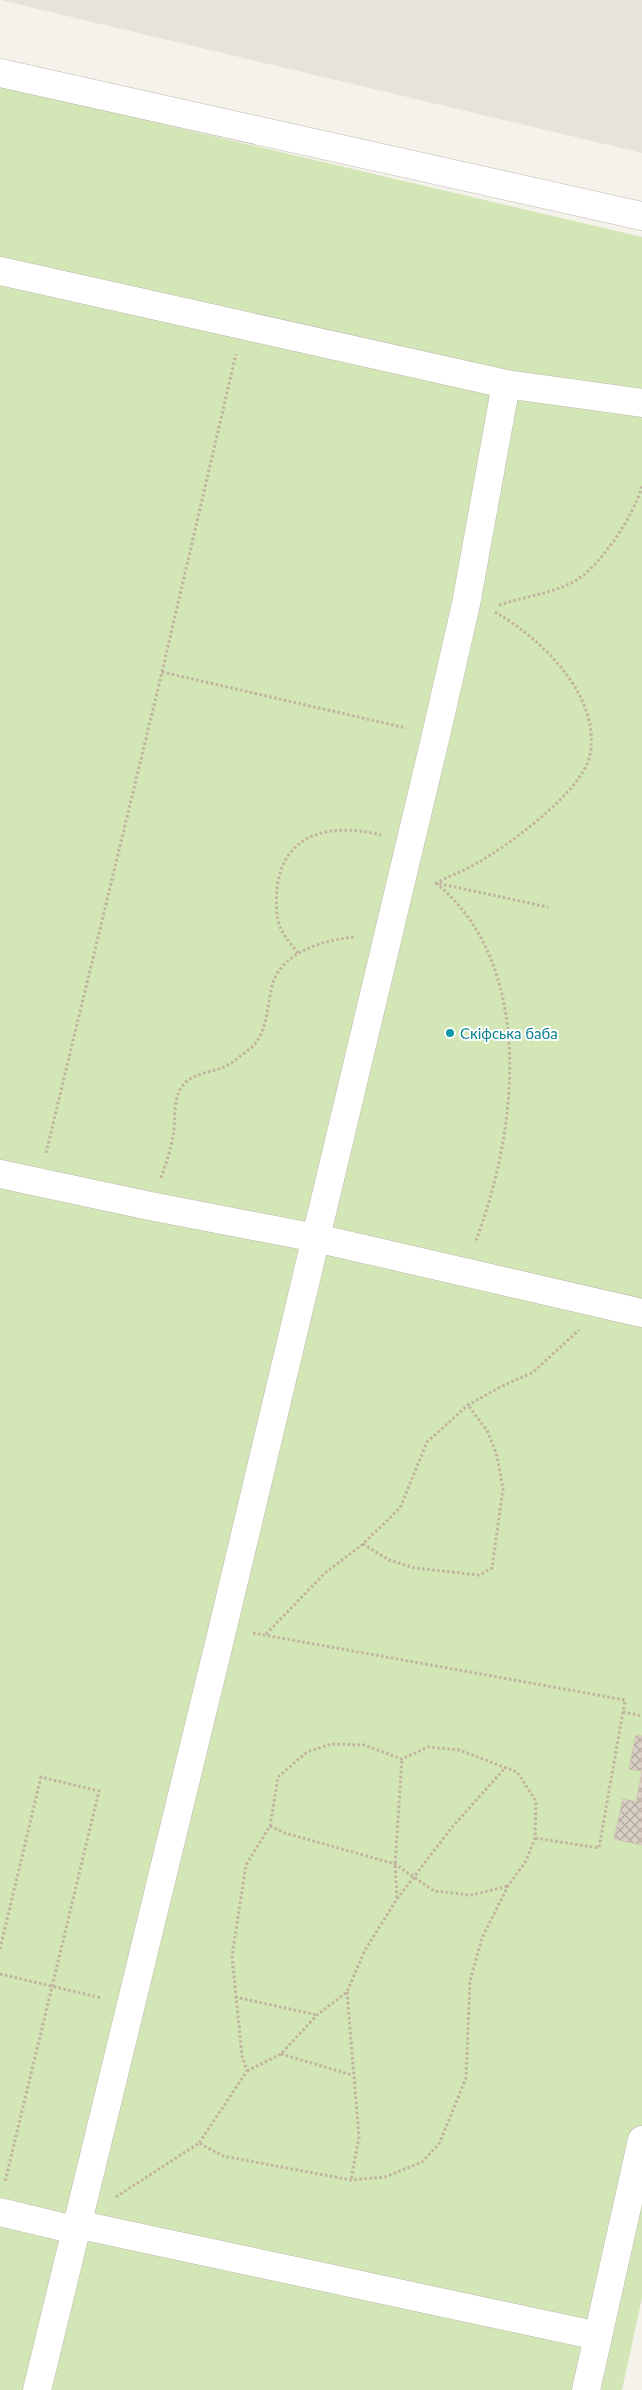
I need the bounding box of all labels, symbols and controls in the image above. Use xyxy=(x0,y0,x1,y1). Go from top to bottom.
place label: Скіфська баба xyxy=(460,1024,558,1042)
marker: Скіфська баба xyxy=(444,1027,456,1039)

